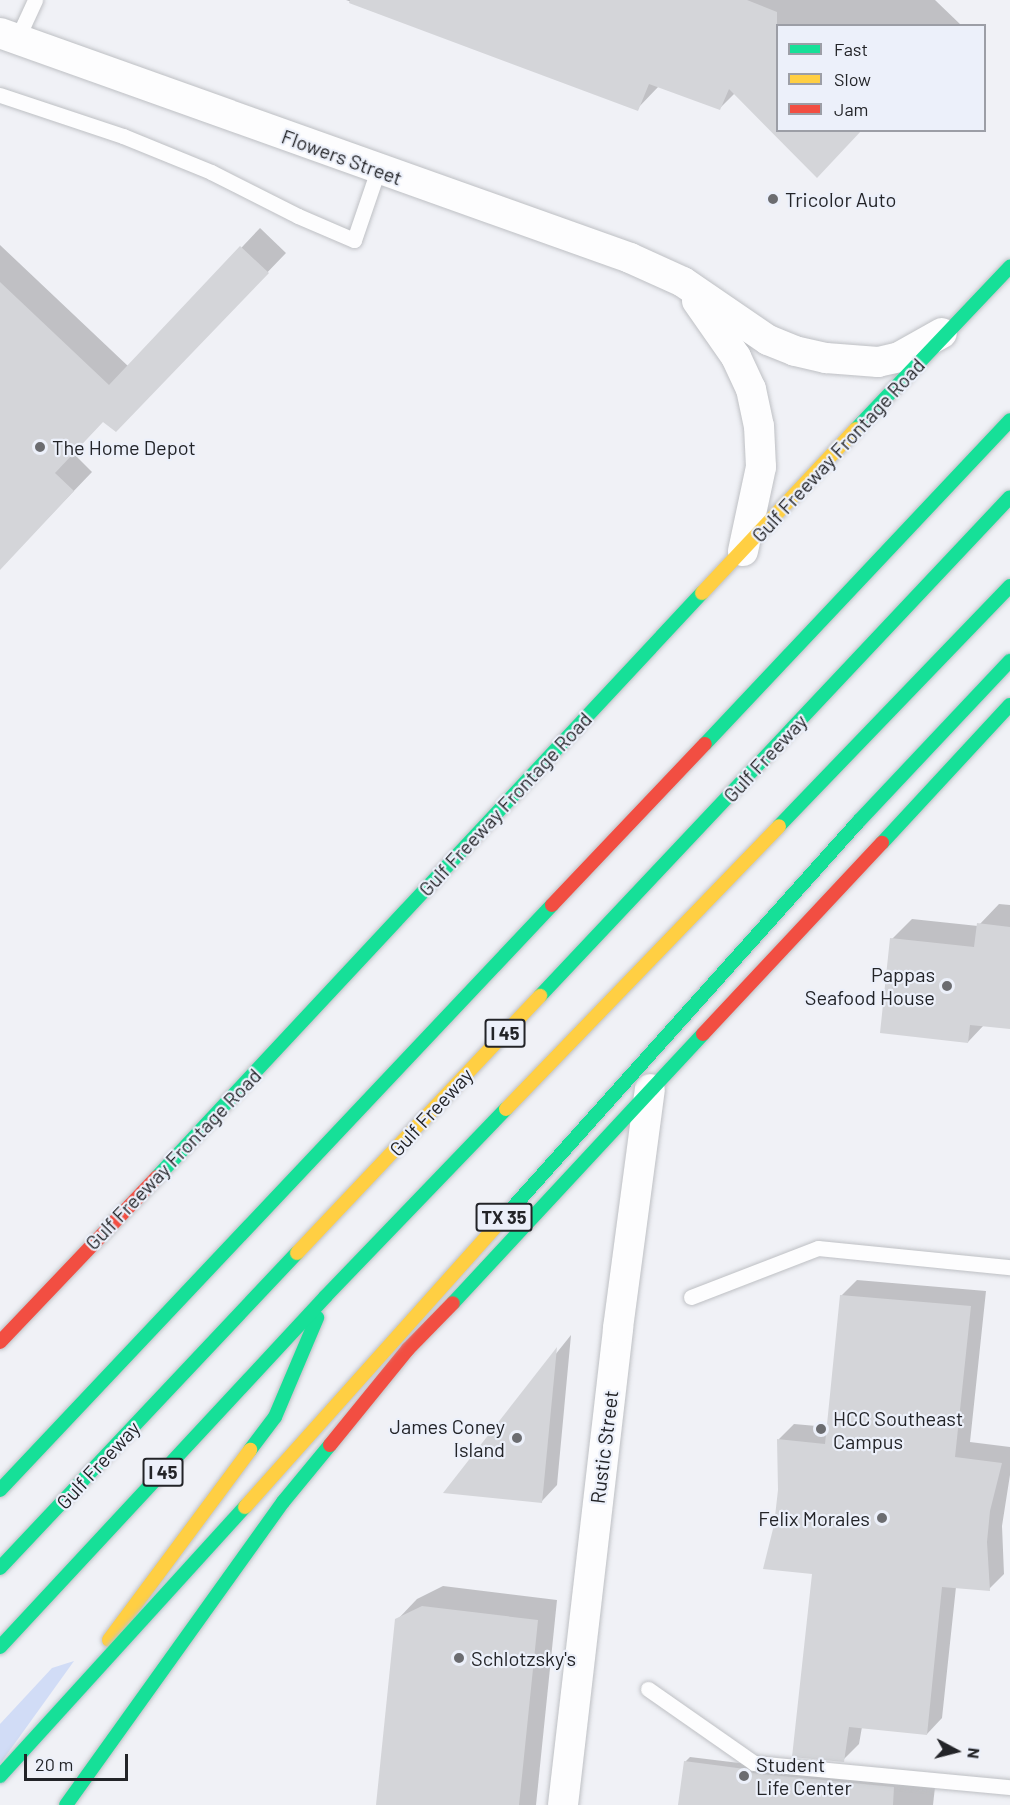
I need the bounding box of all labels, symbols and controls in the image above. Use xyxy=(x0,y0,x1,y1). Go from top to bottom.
legend xyxy=(776,24,986,132)
text: Fast xyxy=(834,38,868,60)
text: Slow xyxy=(834,68,871,90)
text: Jam xyxy=(834,98,868,120)
street label: Flowers Street xyxy=(278,124,406,190)
place label: Tricolor Auto xyxy=(785,187,896,211)
marker: Tricolor Auto xyxy=(766,192,780,206)
street label: Gulf Freeway Frontage Road xyxy=(746,353,930,547)
place label: The Home Depot xyxy=(52,435,196,459)
marker: The Home Depot xyxy=(33,440,47,454)
street label: Gulf Freeway Frontage Road xyxy=(413,707,597,901)
street label: Gulf Freeway xyxy=(718,709,812,807)
place label: Pappas Seafood House xyxy=(805,963,935,1010)
marker: Pappas Seafood House xyxy=(940,979,954,993)
road number: I 45 xyxy=(484,1018,526,1048)
street label: Gulf Freeway Frontage Road xyxy=(80,1063,266,1255)
street label: Gulf Freeway xyxy=(384,1063,478,1161)
road number: TX 35 xyxy=(476,1202,532,1232)
street label: Rustic Street xyxy=(585,1389,623,1505)
place label: HCC Southeast Campus xyxy=(833,1406,963,1453)
place label: James Coney Island xyxy=(389,1414,505,1461)
street label: Gulf Freeway xyxy=(51,1416,145,1514)
marker: HCC Southeast Campus xyxy=(814,1422,828,1436)
marker: James Coney Island xyxy=(510,1431,524,1445)
road number: I 45 xyxy=(142,1457,184,1487)
place label: Felix Morales xyxy=(758,1506,870,1530)
marker: Felix Morales xyxy=(875,1511,889,1525)
place label: Schlotzsky's xyxy=(471,1646,576,1670)
marker: Schlotzsky's xyxy=(452,1651,466,1665)
north arrow xyxy=(926,1721,986,1781)
scale bar xyxy=(27,1742,130,1780)
text: N xyxy=(964,1747,984,1760)
place label: Student Life Center xyxy=(756,1752,852,1799)
text: 20 m xyxy=(35,1753,73,1775)
marker: Student Life Center xyxy=(737,1769,751,1783)

